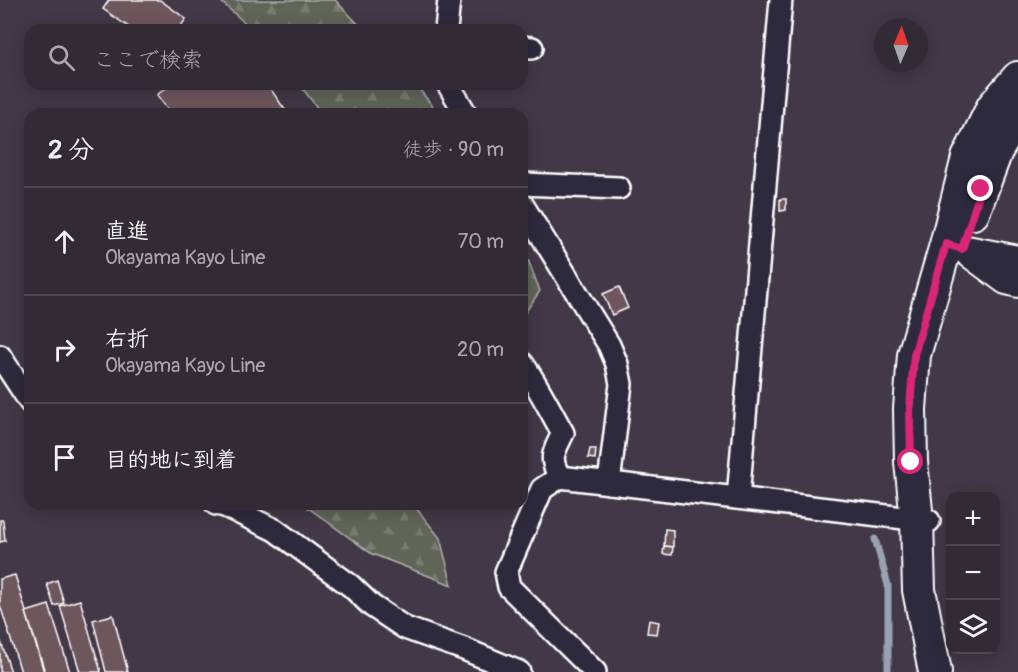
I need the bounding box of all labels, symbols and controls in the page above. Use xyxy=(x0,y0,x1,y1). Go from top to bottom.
north arrow xyxy=(874,18,928,72)
search box xyxy=(24,24,528,90)
icon: search xyxy=(45,41,78,74)
text: ここで検索 xyxy=(93,46,203,74)
text: 2 分 xyxy=(48,134,94,166)
text: 徒歩 · 90 m xyxy=(403,137,504,162)
route end xyxy=(967,175,993,201)
text: 直進 xyxy=(105,217,149,245)
icon: ahead xyxy=(48,225,81,258)
text: 70 m xyxy=(458,229,504,254)
text: Okayama Kayo Line xyxy=(105,245,265,270)
text: 右折 xyxy=(105,325,149,353)
icon: right xyxy=(48,333,81,366)
text: 20 m xyxy=(457,337,504,362)
text: Okayama Kayo Line xyxy=(105,353,265,378)
icon: arrive xyxy=(48,441,81,474)
text: 目的地に到着 xyxy=(105,446,237,474)
route start xyxy=(897,448,923,474)
map controls xyxy=(946,492,1000,654)
button: + xyxy=(946,492,1000,546)
button: − xyxy=(946,546,1000,600)
button: layers xyxy=(946,600,1000,654)

